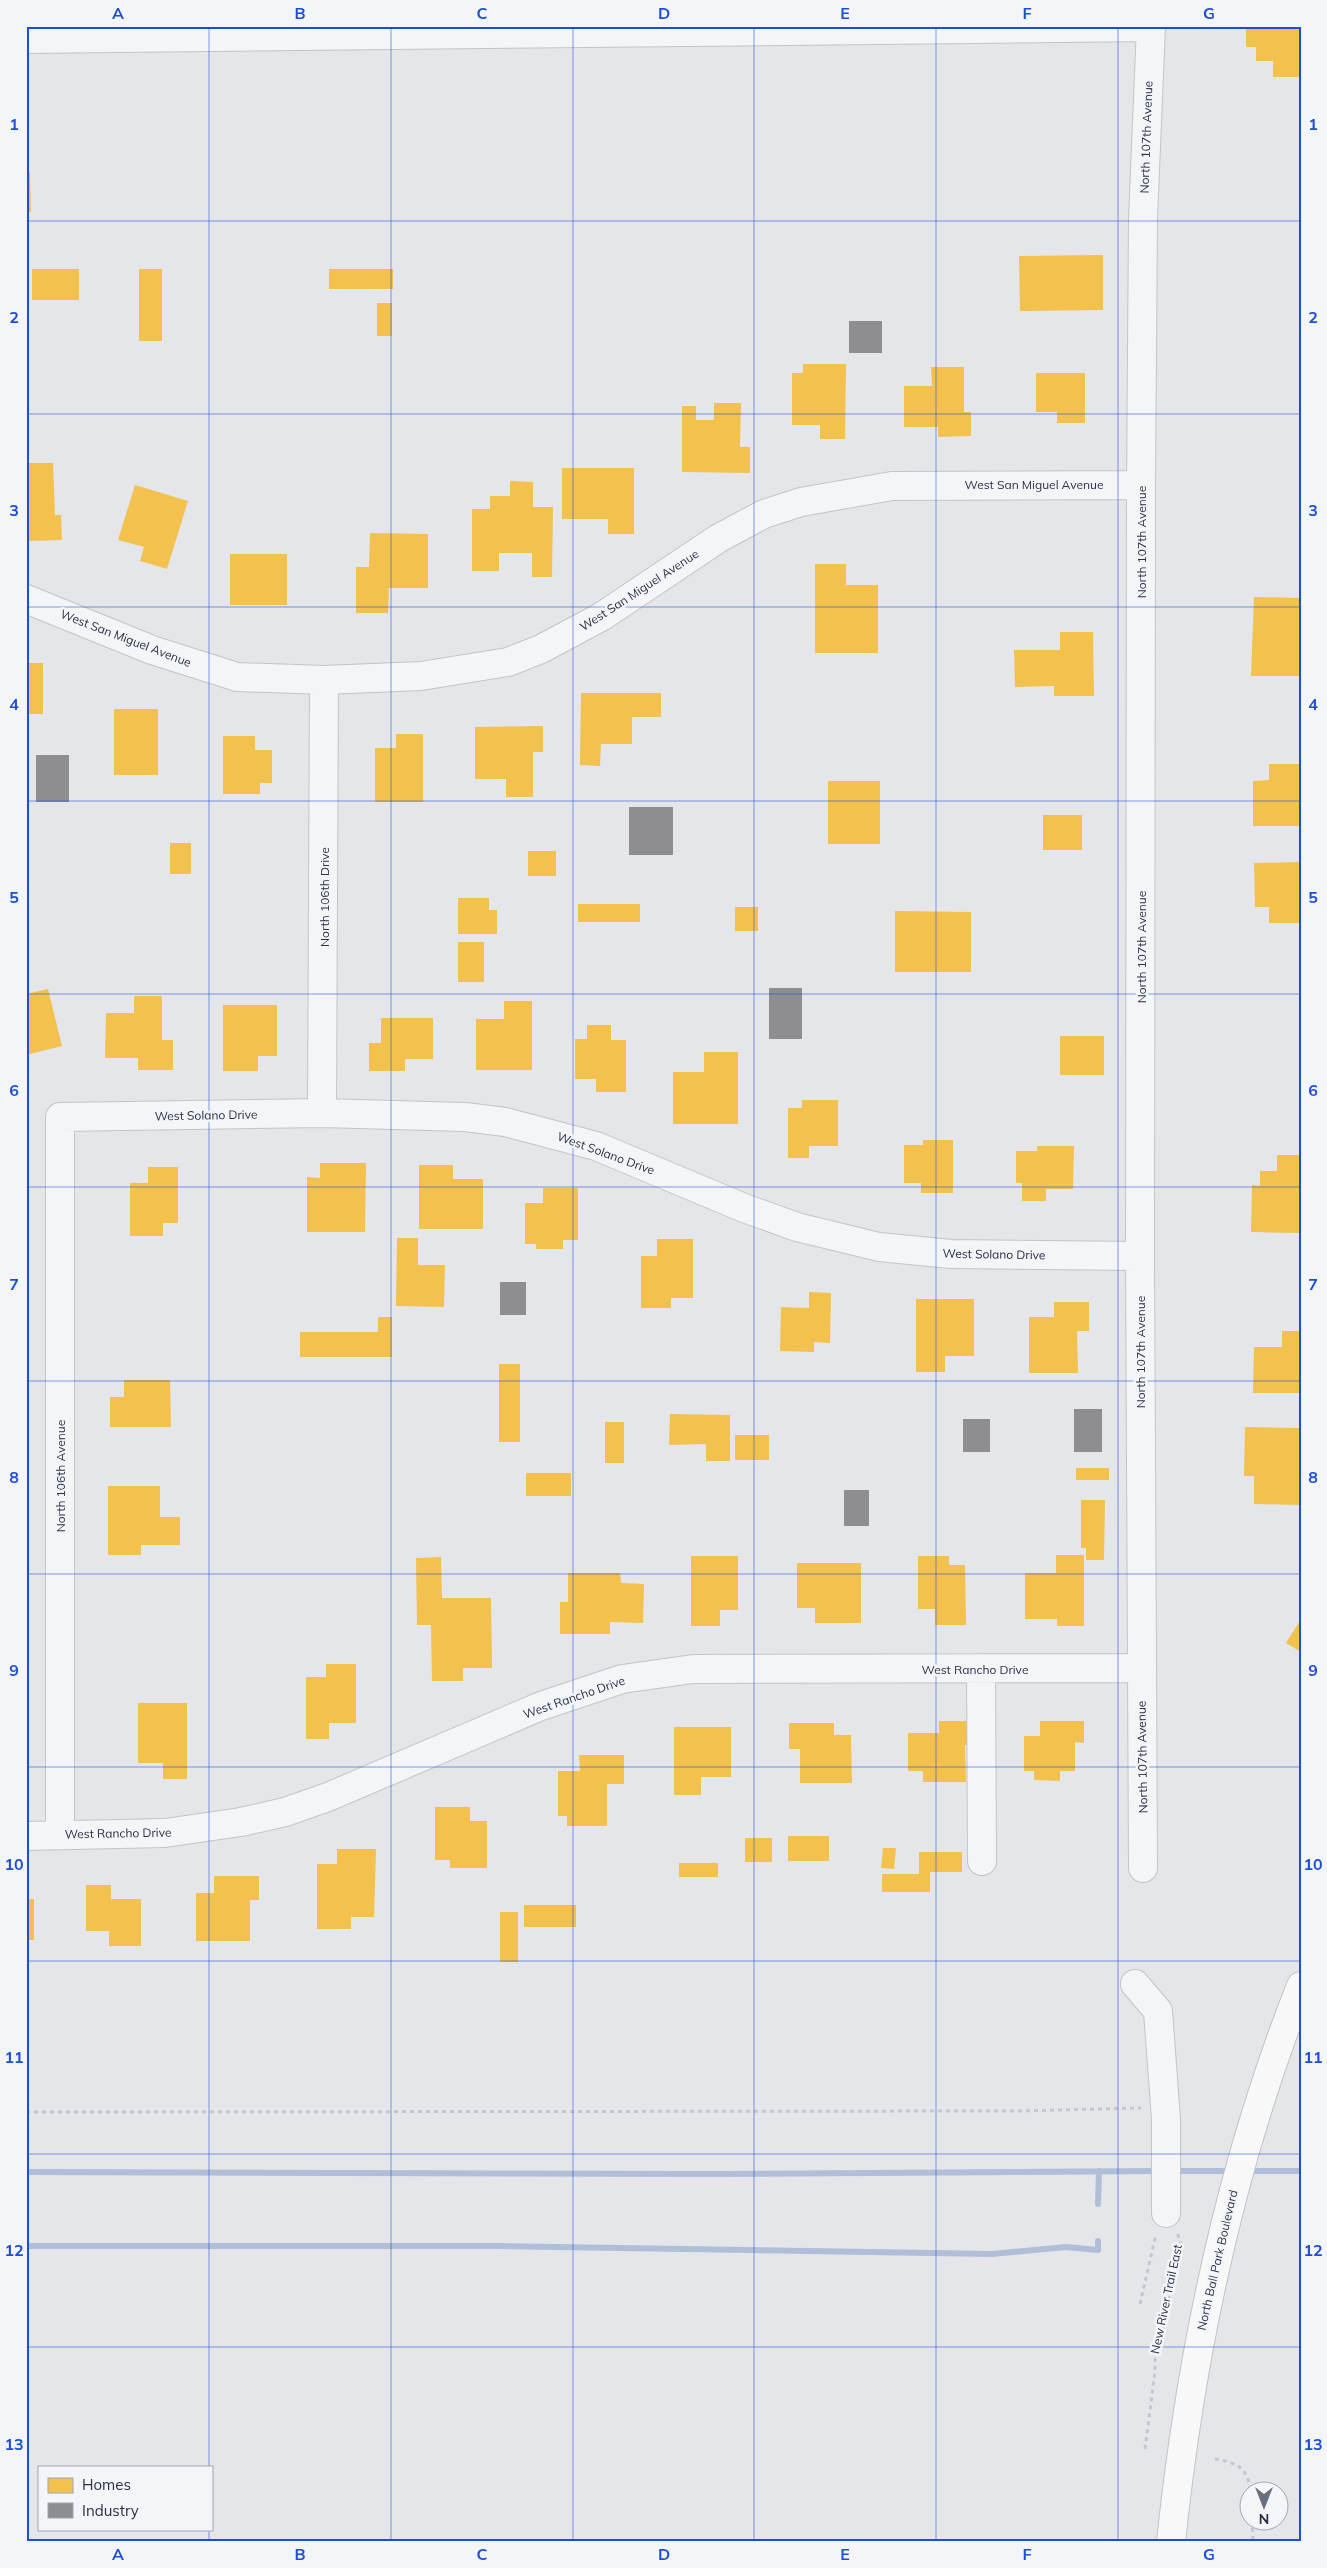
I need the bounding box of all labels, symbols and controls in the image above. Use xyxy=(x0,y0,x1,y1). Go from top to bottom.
text: A xyxy=(112,3,124,23)
text: B xyxy=(294,3,306,23)
text: C xyxy=(477,3,488,23)
text: D xyxy=(658,3,670,23)
text: E xyxy=(840,3,850,23)
text: F xyxy=(1022,3,1032,23)
text: G xyxy=(1203,3,1215,23)
street label: North 107th Avenue xyxy=(1137,80,1155,194)
text: 1 xyxy=(9,114,19,134)
text: 1 xyxy=(1308,114,1318,134)
text: 2 xyxy=(9,307,19,327)
text: 2 xyxy=(1308,307,1318,327)
street label: West San Miguel Avenue xyxy=(965,477,1103,492)
street label: North 107th Avenue xyxy=(1134,486,1149,598)
text: 3 xyxy=(9,500,19,520)
text: 3 xyxy=(1308,500,1318,520)
street label: West San Miguel Avenue xyxy=(577,546,701,634)
street label: West San Miguel Avenue xyxy=(58,606,194,670)
text: 4 xyxy=(9,694,19,714)
text: 4 xyxy=(1308,694,1318,714)
street label: North 106th Drive xyxy=(317,847,332,947)
text: 5 xyxy=(9,887,19,907)
text: 5 xyxy=(1308,887,1318,907)
street label: North 107th Avenue xyxy=(1134,891,1149,1003)
text: 6 xyxy=(9,1080,19,1100)
text: 6 xyxy=(1308,1080,1318,1100)
street label: West Solano Drive xyxy=(154,1107,258,1123)
street label: West Solano Drive xyxy=(555,1128,657,1178)
street label: West Solano Drive xyxy=(942,1246,1046,1262)
text: 7 xyxy=(9,1274,19,1294)
text: 7 xyxy=(1308,1274,1318,1294)
street label: North 107th Avenue xyxy=(1133,1296,1148,1408)
street label: North 106th Avenue xyxy=(53,1420,68,1532)
text: 8 xyxy=(9,1467,19,1487)
text: 8 xyxy=(1308,1467,1318,1487)
text: 9 xyxy=(9,1660,19,1680)
text: 9 xyxy=(1308,1660,1318,1680)
street label: West Rancho Drive xyxy=(922,1662,1028,1677)
street label: West Rancho Drive xyxy=(521,1673,627,1721)
street label: North 107th Avenue xyxy=(1134,1701,1150,1813)
street label: West Rancho Drive xyxy=(64,1825,172,1841)
text: 10 xyxy=(4,1854,24,1874)
text: 10 xyxy=(1303,1854,1323,1874)
text: 11 xyxy=(4,2047,24,2067)
text: 11 xyxy=(1303,2047,1323,2067)
street label: North Ball Park Boulevard xyxy=(1194,2188,1240,2332)
text: 12 xyxy=(4,2240,24,2260)
text: 12 xyxy=(1303,2240,1323,2260)
street label: New River Trail East xyxy=(1147,2243,1185,2355)
text: 13 xyxy=(4,2434,24,2454)
text: 13 xyxy=(1303,2434,1323,2454)
legend xyxy=(38,2466,212,2530)
text: Homes xyxy=(82,2475,131,2494)
north arrow xyxy=(1240,2480,1290,2530)
text: Industry xyxy=(82,2501,139,2520)
text: N xyxy=(1259,2510,1269,2528)
text: A xyxy=(112,2544,124,2564)
text: B xyxy=(294,2544,306,2564)
text: C xyxy=(477,2544,488,2564)
text: D xyxy=(658,2544,670,2564)
text: E xyxy=(840,2544,850,2564)
text: F xyxy=(1022,2544,1032,2564)
text: G xyxy=(1203,2544,1215,2564)

